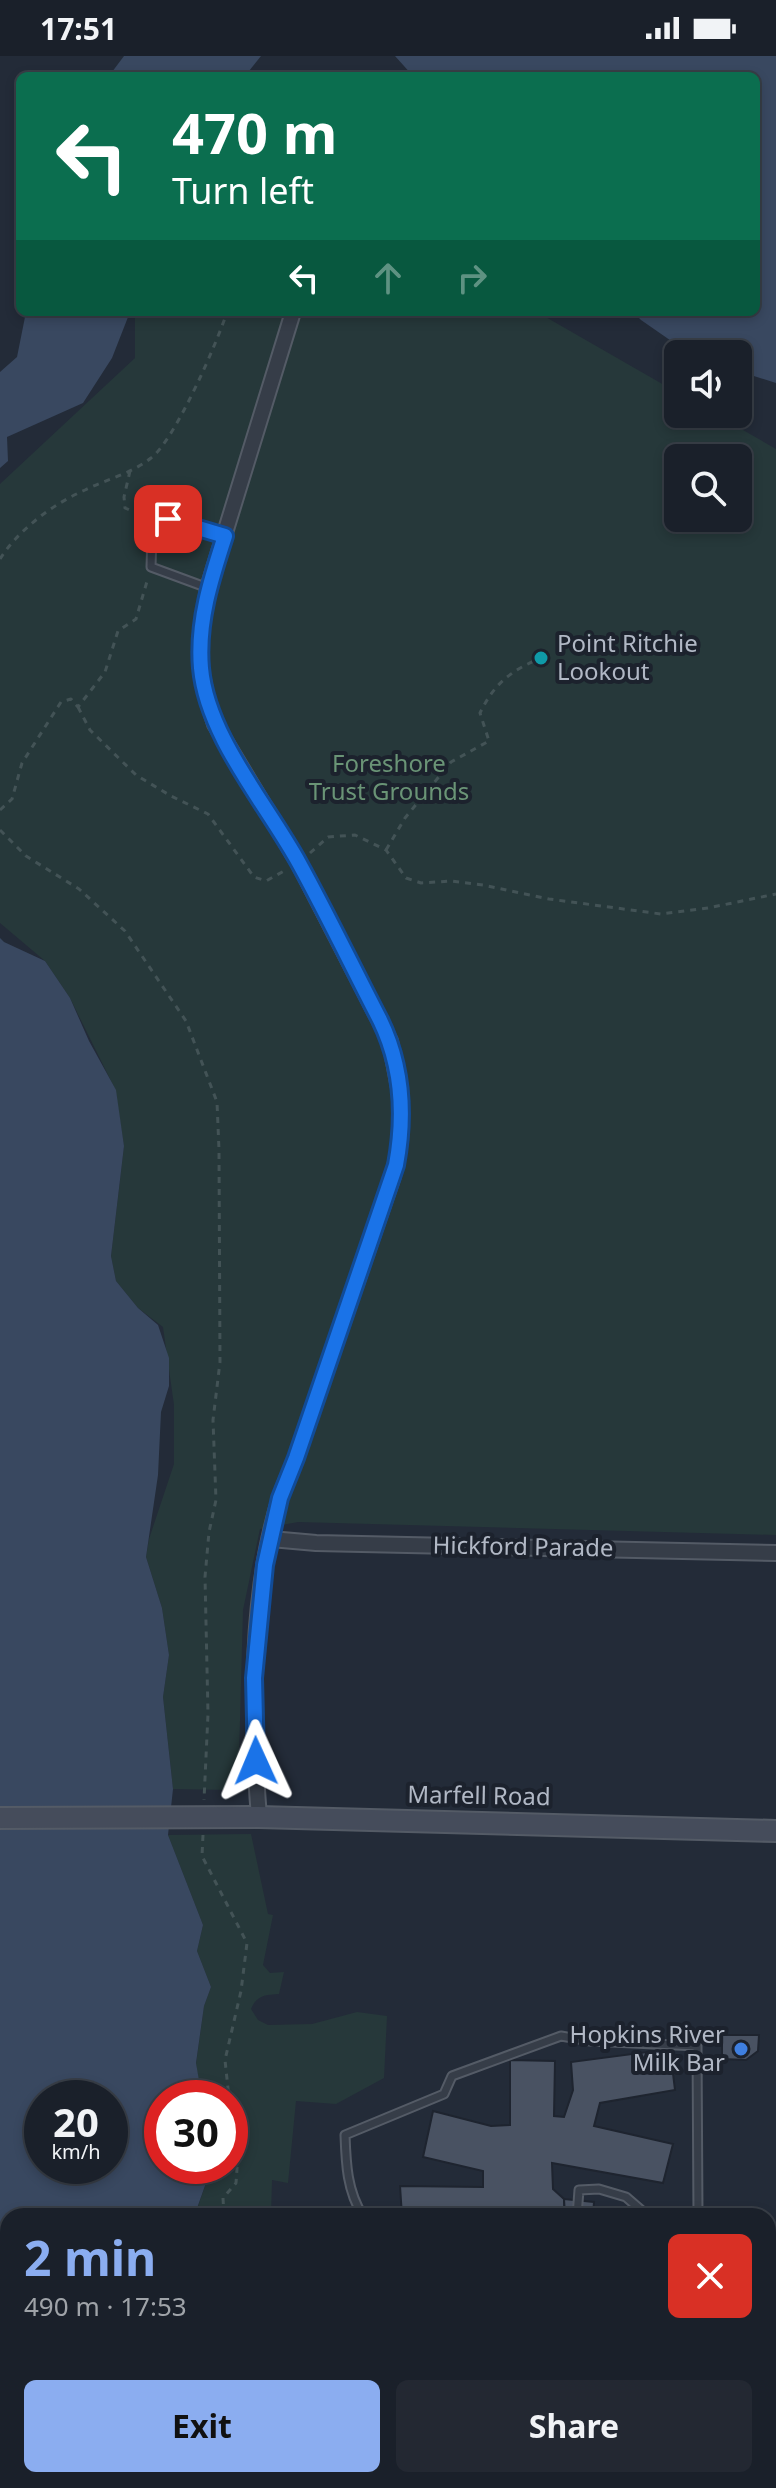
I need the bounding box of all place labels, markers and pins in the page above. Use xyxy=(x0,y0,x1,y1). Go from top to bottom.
pin xyxy=(134,485,202,553)
place label: Point Ritchie Lookout xyxy=(557,626,698,687)
marker: Point Ritchie Lookout xyxy=(532,649,550,667)
place label: Hopkins River Milk Bar xyxy=(570,2017,725,2078)
marker: Hopkins River Milk Bar xyxy=(732,2040,750,2058)

